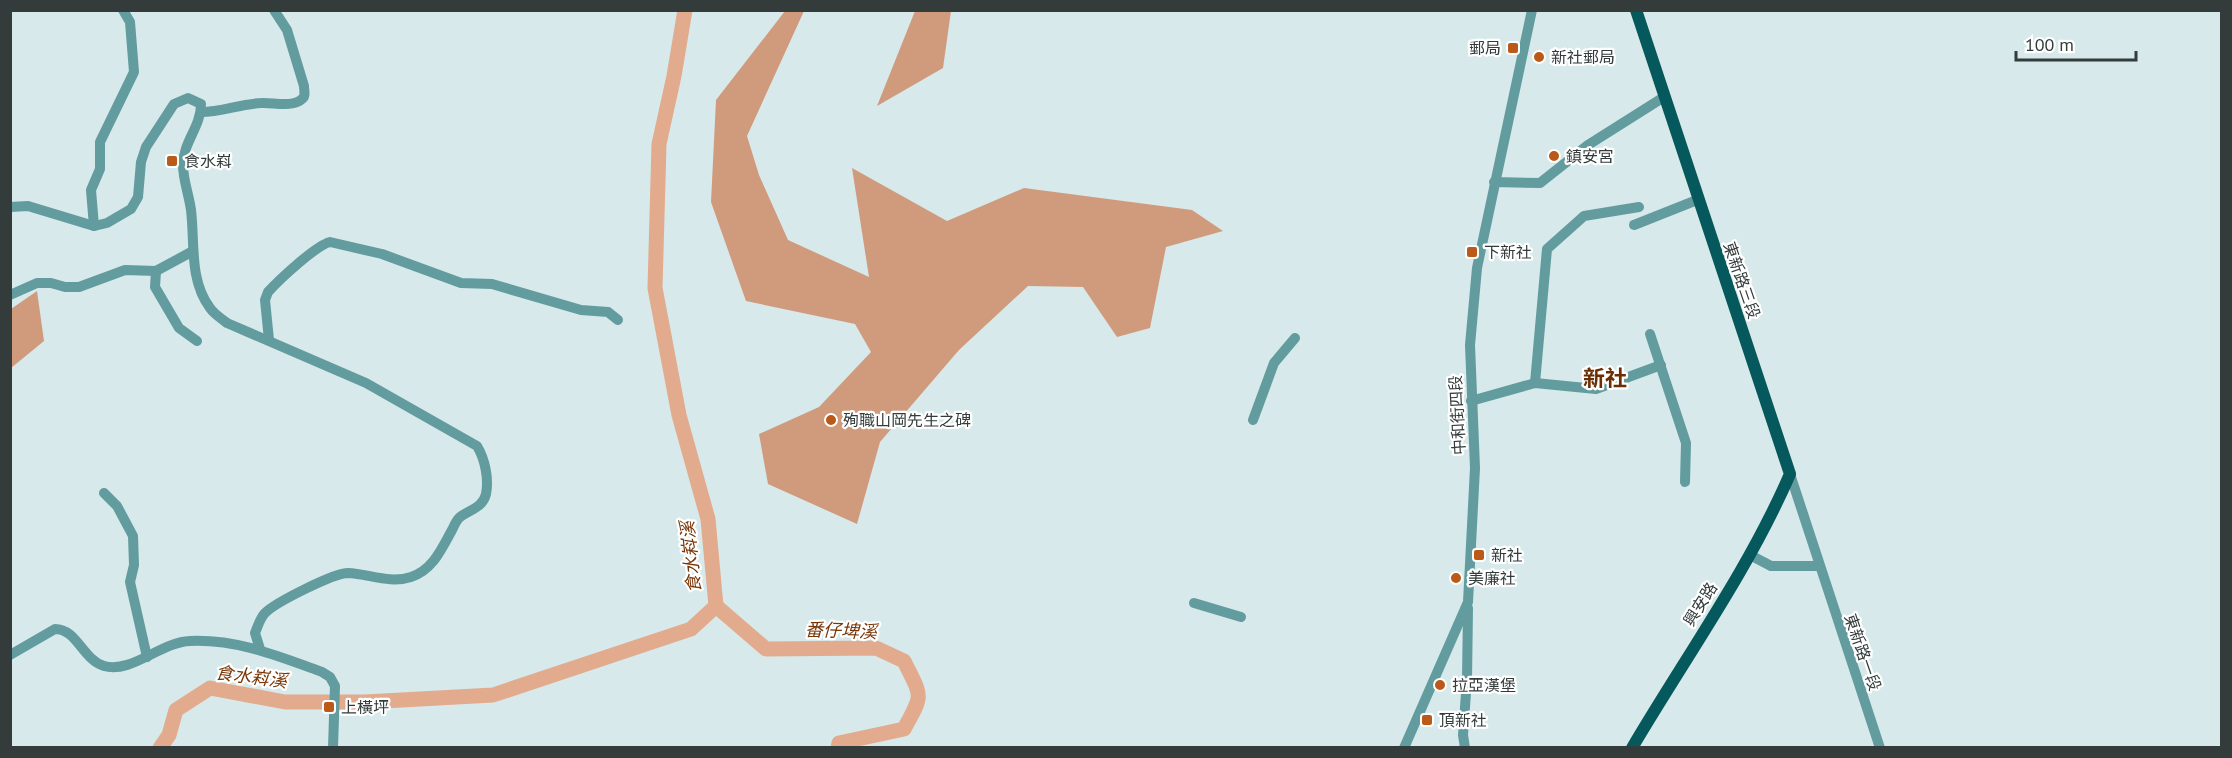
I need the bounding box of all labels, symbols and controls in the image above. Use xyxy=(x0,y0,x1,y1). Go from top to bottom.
scale bar xyxy=(2016,24,2136,62)
text: 100 m xyxy=(2025,33,2074,56)
place label: 郵局 xyxy=(1469,38,1501,58)
marker: 郵局 xyxy=(1506,41,1520,55)
place label: 新社郵局 xyxy=(1551,47,1615,67)
marker: 新社郵局 xyxy=(1532,50,1546,64)
place label: 鎮安宮 xyxy=(1566,146,1614,166)
marker: 鎮安宮 xyxy=(1547,149,1561,163)
place label: 食水嵙 xyxy=(184,151,232,171)
marker: 食水嵙 xyxy=(165,154,179,168)
street label: 東新路三段 xyxy=(1720,239,1764,321)
place label: 下新社 xyxy=(1484,242,1532,262)
marker: 下新社 xyxy=(1465,245,1479,259)
district label: 新社 xyxy=(1583,364,1627,392)
street label: 中和街四段 xyxy=(1445,375,1469,455)
place label: 殉職山岡先生之碑 xyxy=(843,410,971,430)
marker: 殉職山岡先生之碑 xyxy=(824,413,838,427)
water label: 食水嵙溪 xyxy=(675,517,706,594)
place label: 新社 xyxy=(1491,545,1523,565)
marker: 新社 xyxy=(1472,548,1486,562)
place label: 美廉社 xyxy=(1468,568,1516,588)
marker: 美廉社 xyxy=(1449,571,1463,585)
street label: 興安路 xyxy=(1679,578,1721,630)
street label: 東新路一段 xyxy=(1841,611,1885,693)
water label: 番仔埤溪 xyxy=(805,618,880,643)
water label: 食水嵙溪 xyxy=(214,661,291,693)
place label: 拉亞漢堡 xyxy=(1452,675,1516,695)
marker: 拉亞漢堡 xyxy=(1433,678,1447,692)
place label: 上橫坪 xyxy=(341,697,389,717)
marker: 上橫坪 xyxy=(322,700,336,714)
place label: 頂新社 xyxy=(1439,710,1487,730)
marker: 頂新社 xyxy=(1420,713,1434,727)

